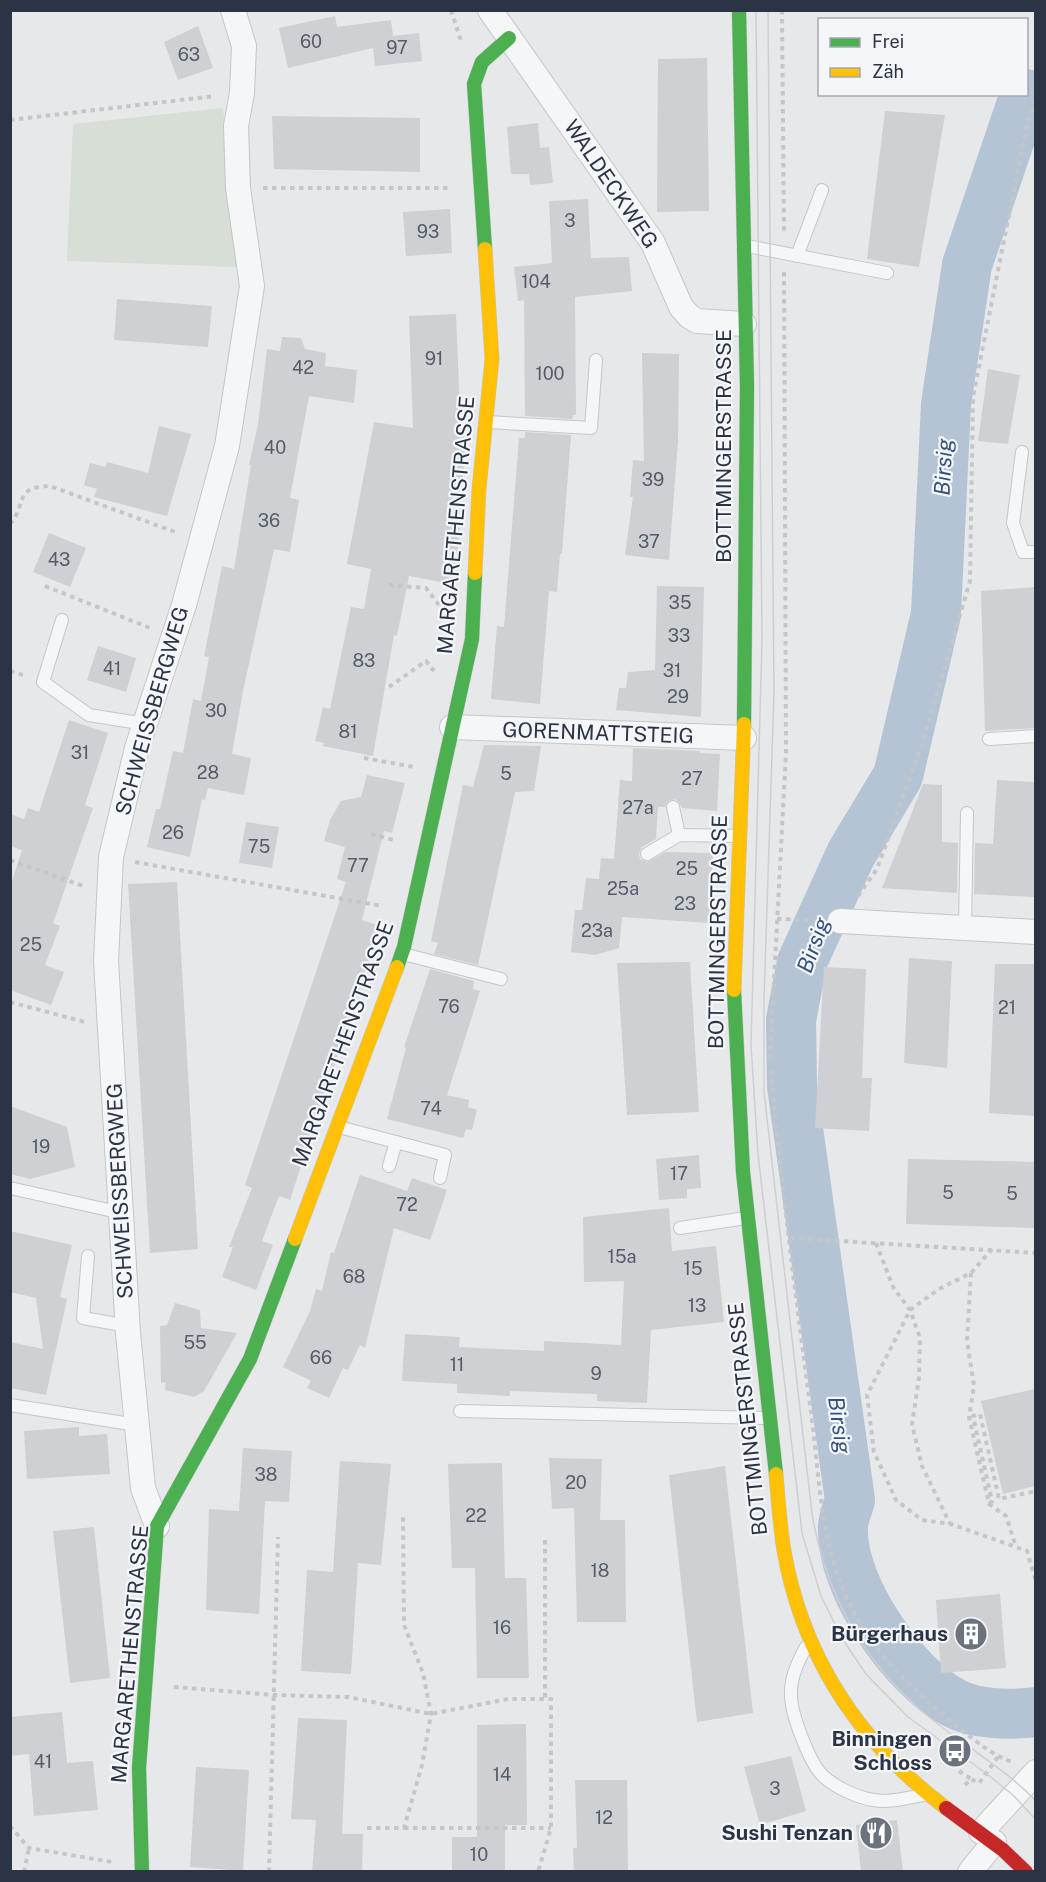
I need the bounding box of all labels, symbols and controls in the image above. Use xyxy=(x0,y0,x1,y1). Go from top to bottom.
legend xyxy=(818,18,1028,96)
house number: 60 xyxy=(300,31,322,52)
text: Frei xyxy=(872,31,904,52)
house number: 97 xyxy=(386,37,408,58)
house number: 63 xyxy=(178,44,200,65)
text: Zäh xyxy=(872,61,904,82)
street label: WALDECKWEG xyxy=(559,115,664,253)
house number: 3 xyxy=(564,210,576,231)
house number: 93 xyxy=(417,221,439,242)
house number: 104 xyxy=(521,271,551,292)
street label: BOTTMINGERSTRASSE xyxy=(711,329,736,563)
house number: 91 xyxy=(425,348,443,369)
house number: 42 xyxy=(292,357,314,378)
house number: 100 xyxy=(535,363,565,384)
street label: MARGARETHENSTRASSE xyxy=(432,395,479,655)
house number: 40 xyxy=(264,437,286,458)
water label: Birsig xyxy=(929,437,958,496)
house number: 39 xyxy=(642,469,664,490)
house number: 36 xyxy=(258,510,280,531)
house number: 37 xyxy=(638,531,660,552)
house number: 43 xyxy=(48,549,70,570)
house number: 35 xyxy=(669,592,691,613)
street label: SCHWEISSBERGWEG xyxy=(110,604,193,818)
house number: 33 xyxy=(668,625,690,646)
house number: 83 xyxy=(353,650,375,671)
house number: 41 xyxy=(103,658,121,679)
house number: 31 xyxy=(663,660,681,681)
house number: 29 xyxy=(667,686,689,707)
house number: 30 xyxy=(205,700,227,721)
street label: GORENMATTSTEIG xyxy=(502,717,694,748)
house number: 81 xyxy=(339,721,357,742)
house number: 31 xyxy=(71,742,89,763)
house number: 28 xyxy=(197,762,219,783)
house number: 5 xyxy=(500,763,512,784)
house number: 27 xyxy=(681,768,703,789)
house number: 27a xyxy=(622,797,654,818)
street label: BOTTMINGERSTRASSE xyxy=(703,815,732,1049)
house number: 26 xyxy=(162,822,184,843)
house number: 75 xyxy=(248,836,270,857)
house number: 77 xyxy=(347,855,369,876)
house number: 25 xyxy=(676,858,698,879)
house number: 25a xyxy=(607,878,639,899)
house number: 23 xyxy=(674,893,696,914)
water label: Birsig xyxy=(791,913,835,976)
street label: MARGARETHENSTRASSE xyxy=(286,918,399,1170)
house number: 23a xyxy=(581,920,613,941)
house number: 25 xyxy=(20,934,42,955)
house number: 76 xyxy=(438,996,460,1017)
house number: 21 xyxy=(998,997,1016,1018)
street label: SCHWEISSBERGWEG xyxy=(101,1082,138,1300)
house number: 74 xyxy=(420,1098,442,1119)
house number: 19 xyxy=(32,1136,50,1157)
house number: 17 xyxy=(670,1163,688,1184)
house number: 5 xyxy=(942,1182,954,1203)
house number: 5 xyxy=(1006,1183,1018,1204)
house number: 72 xyxy=(396,1194,418,1215)
house number: 15a xyxy=(608,1246,636,1267)
house number: 15 xyxy=(684,1258,702,1279)
house number: 68 xyxy=(343,1266,365,1287)
house number: 13 xyxy=(688,1295,706,1316)
street label: BOTTMINGERSTRASSE xyxy=(723,1301,772,1537)
house number: 55 xyxy=(183,1332,207,1353)
house number: 66 xyxy=(310,1347,332,1368)
house number: 11 xyxy=(450,1354,464,1375)
house number: 9 xyxy=(590,1363,602,1384)
water label: Birsig xyxy=(823,1395,857,1456)
house number: 38 xyxy=(255,1464,277,1485)
house number: 20 xyxy=(565,1472,587,1493)
house number: 22 xyxy=(465,1505,487,1526)
street label: MARGARETHENSTRASSE xyxy=(106,1524,153,1784)
house number: 18 xyxy=(591,1560,609,1581)
building icon: Bürgerhaus xyxy=(953,1616,989,1652)
house number: 16 xyxy=(493,1617,511,1638)
place label: Bürgerhaus xyxy=(831,1621,948,1646)
place label: Binningen Schloss xyxy=(831,1726,932,1775)
bus stop icon: Binningen Schloss xyxy=(937,1733,973,1769)
house number: 41 xyxy=(34,1751,52,1772)
house number: 14 xyxy=(493,1764,511,1785)
house number: 3 xyxy=(769,1778,781,1799)
house number: 12 xyxy=(595,1807,613,1828)
restaurant icon: Sushi Tenzan xyxy=(858,1815,894,1851)
place label: Sushi Tenzan xyxy=(721,1820,853,1845)
house number: 10 xyxy=(470,1844,488,1865)

